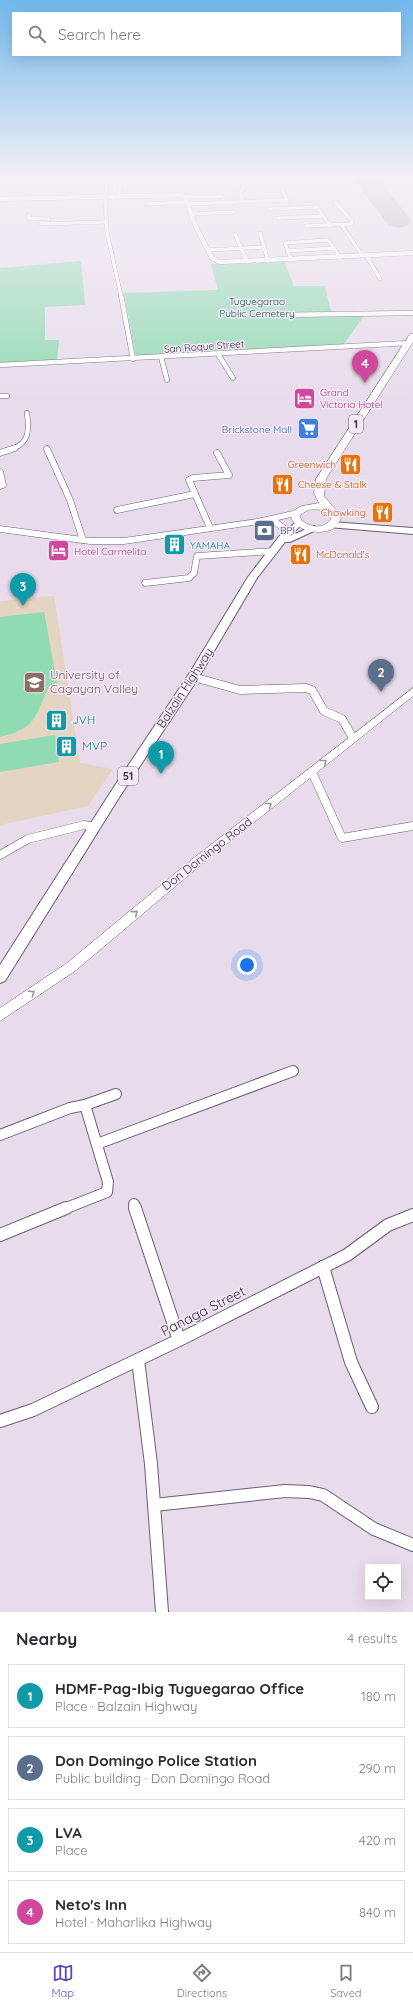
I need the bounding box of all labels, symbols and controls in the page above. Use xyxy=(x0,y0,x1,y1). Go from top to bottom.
search box xyxy=(12,12,401,56)
icon: search xyxy=(26,23,48,45)
text: Search here xyxy=(58,25,141,44)
park label: Tuguegarao Public Cemetery xyxy=(219,295,295,320)
street label: San Roque Street xyxy=(164,337,245,356)
pin: 4 xyxy=(352,350,378,383)
hotel icon: Grand Victoria Hotel xyxy=(292,385,318,411)
place label: Grand Victoria Hotel xyxy=(320,386,383,411)
road number: 1 xyxy=(349,415,363,433)
supermarket icon: Brickstone Mall xyxy=(295,416,321,442)
place label: Brickstone Mall xyxy=(222,423,292,436)
restaurant icon: Greenwich xyxy=(338,451,364,477)
place label: Greenwich xyxy=(288,458,336,471)
restaurant icon: Cheese & Stalk xyxy=(270,471,296,497)
place label: Cheese & Stalk xyxy=(298,478,367,491)
restaurant icon: Chowking xyxy=(369,499,395,525)
place label: Chowking xyxy=(321,506,366,519)
bank icon: BPI xyxy=(252,517,278,543)
place label: BPI xyxy=(280,524,295,537)
building icon: YAMAHA xyxy=(161,532,187,558)
hotel icon: Hotel Carmelita xyxy=(45,538,71,564)
place label: YAMAHA xyxy=(190,539,231,552)
restaurant icon: McDonald's xyxy=(287,541,313,567)
place label: Hotel Carmelita xyxy=(74,545,146,558)
place label: McDonald's xyxy=(316,548,370,561)
pin: 3 xyxy=(10,573,36,606)
street label: Balzain Highway xyxy=(153,645,216,731)
pin: 2 xyxy=(368,659,394,692)
place label: University of Cagayan Valley xyxy=(50,667,138,696)
school or university icon: University of Cagayan Valley xyxy=(21,669,47,695)
building icon: JVH xyxy=(43,707,69,733)
place label: JVH xyxy=(72,712,95,727)
building icon: MVP xyxy=(54,733,80,759)
place label: MVP xyxy=(82,738,107,753)
pin: 1 xyxy=(148,741,174,774)
one-way arrow xyxy=(319,759,327,766)
road number: 51 xyxy=(118,767,138,785)
one-way arrow xyxy=(264,803,271,810)
street label: Don Domingo Road xyxy=(159,814,255,893)
one-way arrow xyxy=(130,911,137,918)
your location xyxy=(237,955,257,975)
one-way arrow xyxy=(28,991,35,998)
street label: Panaga Street xyxy=(158,1282,249,1340)
map controls xyxy=(365,1564,401,1600)
button: locate xyxy=(365,1564,401,1600)
text: Nearby xyxy=(16,1628,77,1649)
text: 4 results xyxy=(347,1630,397,1646)
text: HDMF-Pag-Ibig Tuguegarao Office xyxy=(55,1679,304,1698)
text: 1 xyxy=(27,1688,33,1704)
text: 180 m xyxy=(361,1688,396,1704)
text: Place · Balzain Highway xyxy=(55,1698,197,1714)
text: Don Domingo Police Station xyxy=(55,1751,257,1770)
text: 2 xyxy=(26,1760,34,1776)
text: 290 m xyxy=(358,1760,396,1776)
text: Public building · Don Domingo Road xyxy=(55,1770,270,1786)
text: LVA xyxy=(55,1823,82,1842)
text: 3 xyxy=(27,1832,33,1848)
text: 420 m xyxy=(359,1832,396,1848)
text: Place xyxy=(55,1842,88,1858)
text: Neto's Inn xyxy=(55,1895,127,1914)
text: 4 xyxy=(26,1904,34,1920)
text: 840 m xyxy=(359,1904,396,1920)
text: Hotel · Maharlika Highway xyxy=(55,1914,212,1930)
tab: Map xyxy=(51,1962,74,2000)
tab: Directions xyxy=(177,1962,227,2000)
tab: Saved xyxy=(330,1962,362,2000)

